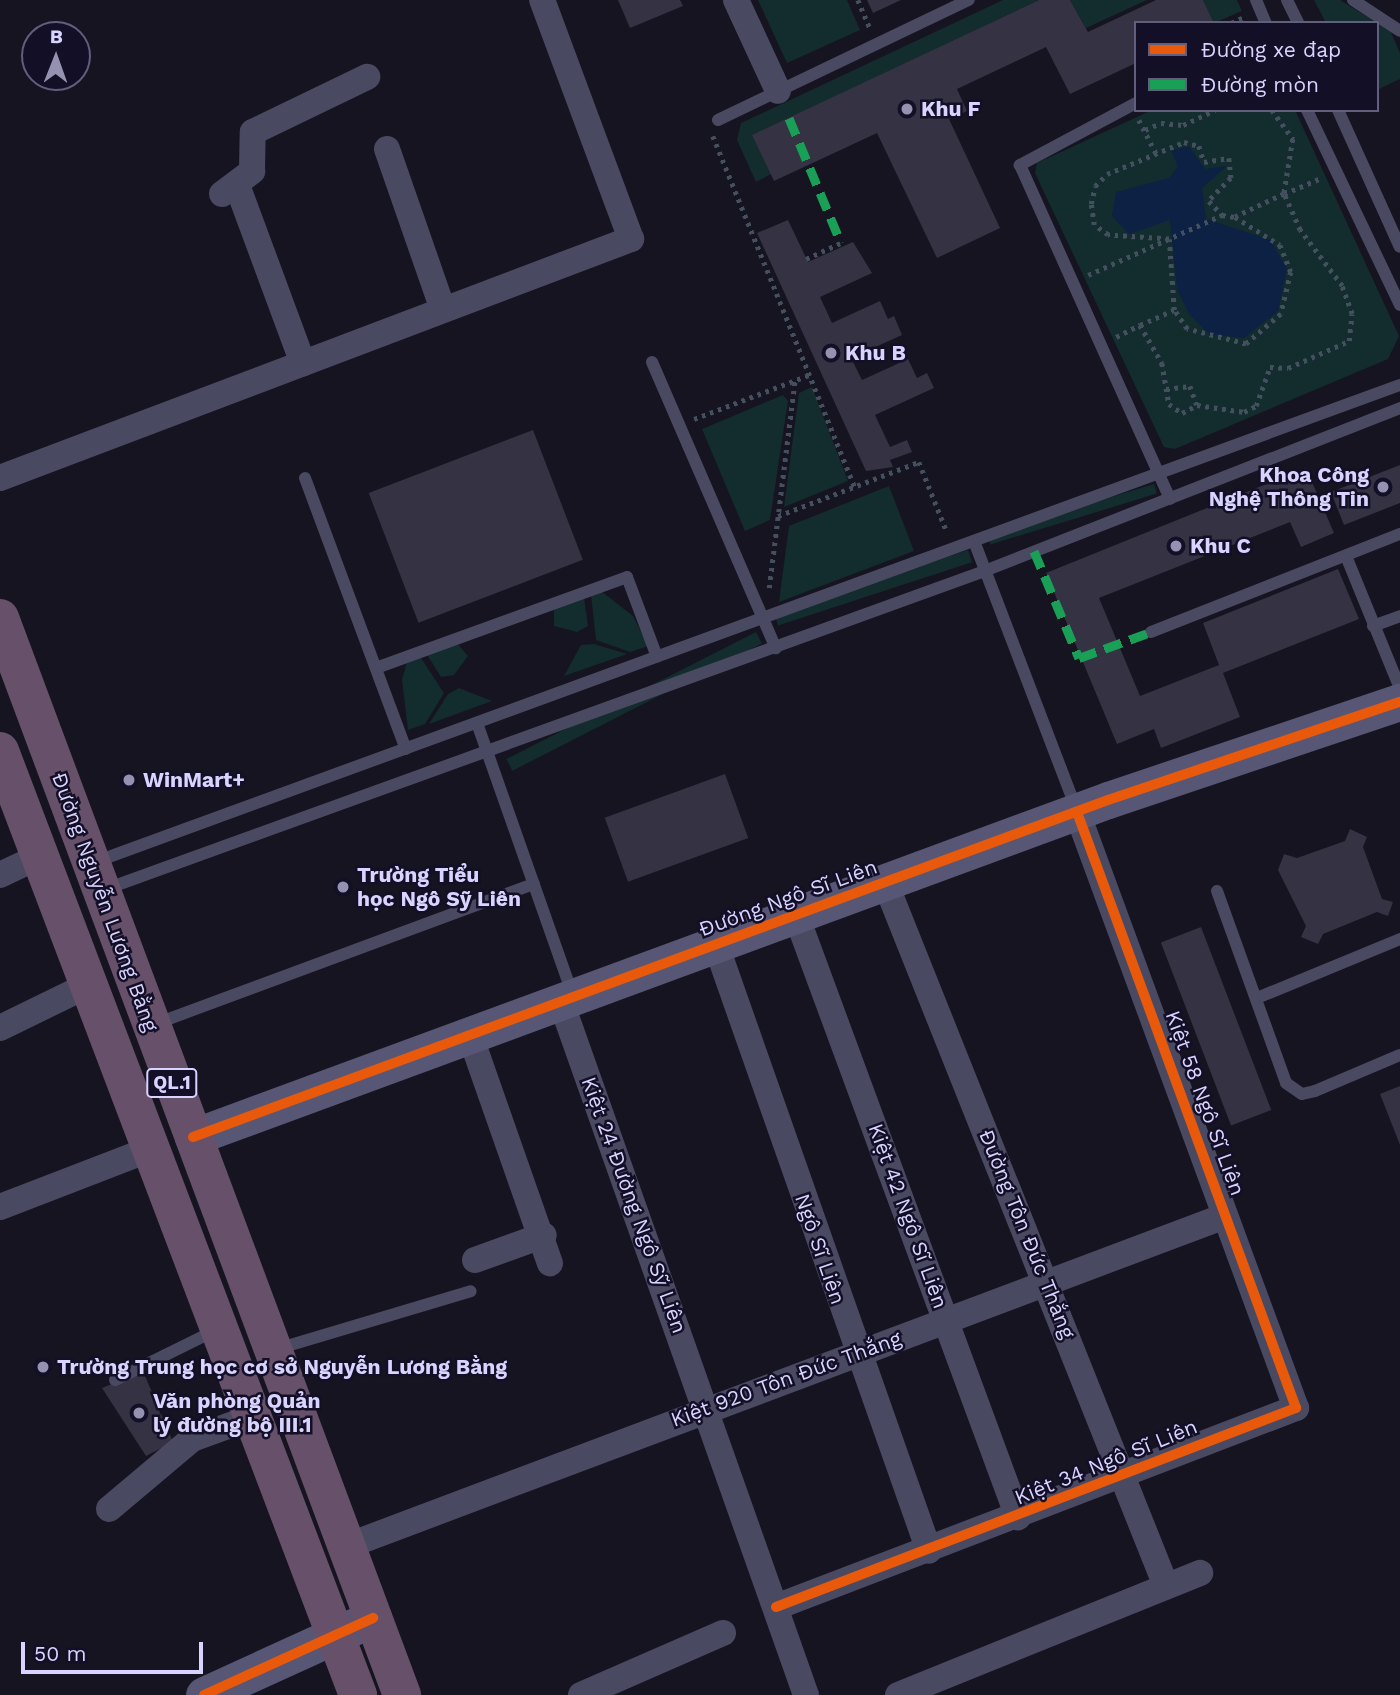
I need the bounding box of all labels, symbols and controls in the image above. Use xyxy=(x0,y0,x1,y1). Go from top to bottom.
north arrow xyxy=(21,21,91,91)
legend xyxy=(1134,21,1379,112)
text: B xyxy=(50,25,63,48)
text: Đường xe đạp xyxy=(1201,37,1341,62)
text: Đường mòn xyxy=(1201,72,1319,97)
place label: Khu F xyxy=(921,96,980,122)
marker: Khu F xyxy=(899,101,915,117)
place label: Khu B xyxy=(845,340,906,366)
marker: Khu B xyxy=(823,345,839,361)
place label: Khoa Công Nghệ Thông Tin xyxy=(1208,462,1369,512)
marker: Khoa Công Nghệ Thông Tin xyxy=(1375,479,1391,495)
place label: Khu C xyxy=(1190,533,1251,559)
marker: Khu C xyxy=(1168,538,1184,554)
place label: WinMart+ xyxy=(143,767,245,793)
street label: Đường Nguyễn Lương Bằng xyxy=(46,769,164,1035)
marker: WinMart+ xyxy=(121,772,137,788)
street label: Đường Ngô Sĩ Liên xyxy=(695,854,881,942)
place label: Trường Tiểu học Ngô Sỹ Liên xyxy=(357,862,521,912)
marker: Trường Tiểu học Ngô Sỹ Liên xyxy=(335,879,351,895)
street label: Kiệt 58 Ngô Sĩ Liên xyxy=(1160,1007,1250,1199)
road number: QL.1 xyxy=(146,1068,198,1098)
street label: Kiệt 24 Đường Ngô Sỹ Liên xyxy=(576,1073,692,1337)
street label: Kiệt 42 Ngô Sĩ Liên xyxy=(863,1120,953,1312)
street label: Đường Tôn Đức Thắng xyxy=(973,1125,1081,1343)
street label: Ngô Sĩ Liên xyxy=(789,1190,851,1308)
street label: Kiệt 920 Tôn Đức Thắng xyxy=(667,1325,905,1433)
place label: Trường Trung học cơ sở Nguyễn Lương Bằng xyxy=(57,1354,507,1380)
marker: Trường Trung học cơ sở Nguyễn Lương Bằng xyxy=(35,1359,51,1375)
place label: Văn phòng Quản lý đường bộ III.1 xyxy=(153,1388,320,1438)
marker: Văn phòng Quản lý đường bộ III.1 xyxy=(131,1405,147,1421)
street label: Kiệt 34 Ngô Sĩ Liên xyxy=(1011,1414,1201,1510)
scale bar xyxy=(24,1628,206,1672)
text: 50 m xyxy=(34,1641,86,1666)

